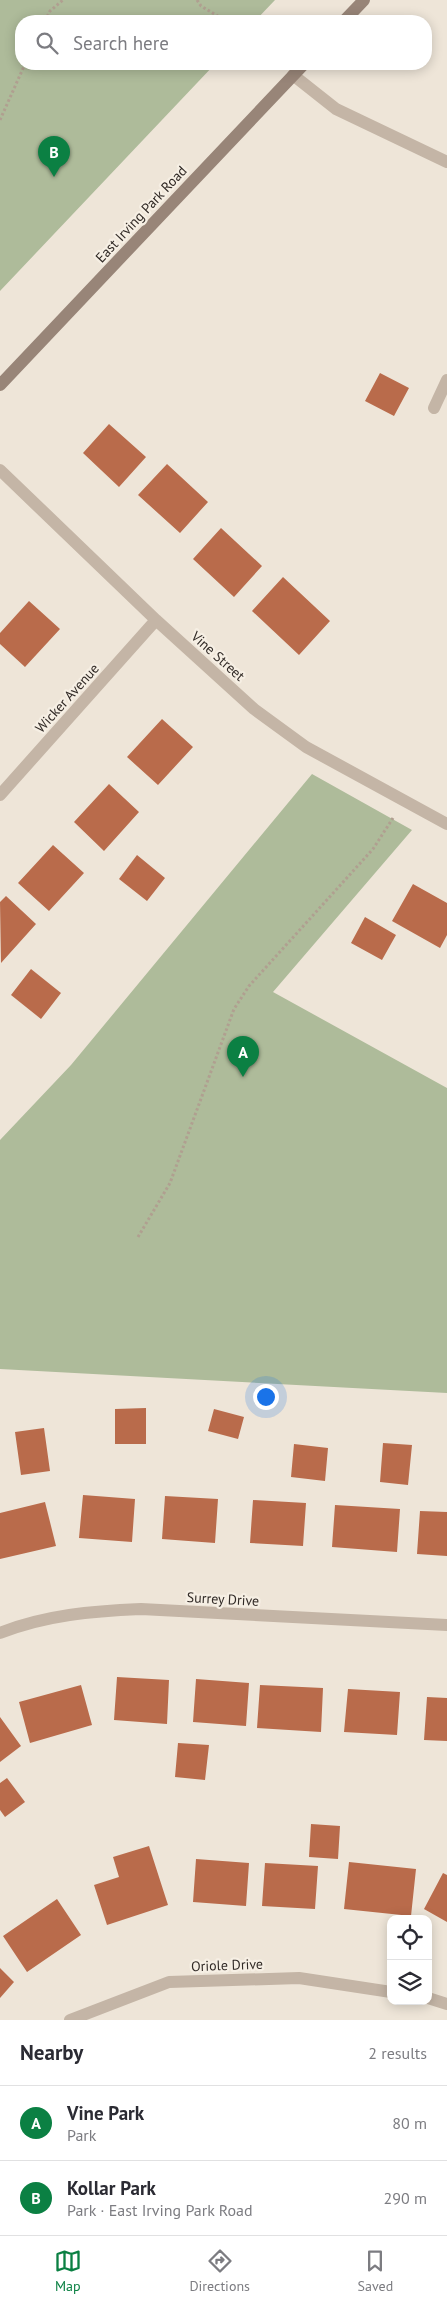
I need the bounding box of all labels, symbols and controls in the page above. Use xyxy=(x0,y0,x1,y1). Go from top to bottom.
search box xyxy=(15,15,432,70)
icon: search xyxy=(33,29,61,57)
text: Search here xyxy=(73,31,169,55)
pin: B xyxy=(38,136,70,177)
street label: East Irving Park Road xyxy=(92,162,190,266)
street label: Vine Street xyxy=(187,627,249,685)
street label: Wicker Avenue xyxy=(31,660,103,736)
pin: A xyxy=(227,1036,259,1077)
your location xyxy=(253,1384,279,1410)
street label: Surrey Drive xyxy=(186,1588,260,1610)
map controls xyxy=(387,1915,432,2005)
button: locate xyxy=(387,1915,432,1960)
street label: Oriole Drive xyxy=(191,1955,263,1975)
button: layers xyxy=(387,1960,432,2005)
text: Nearby xyxy=(20,2039,83,2066)
text: 2 results xyxy=(368,2043,427,2063)
text: Vine Park xyxy=(67,2101,144,2125)
text: A xyxy=(31,2113,41,2133)
text: 80 m xyxy=(392,2113,427,2133)
text: Park xyxy=(67,2125,96,2145)
text: Kollar Park xyxy=(67,2176,156,2200)
text: B xyxy=(31,2188,41,2208)
text: 290 m xyxy=(384,2188,427,2208)
text: Park · East Irving Park Road xyxy=(67,2200,253,2220)
tab: Map xyxy=(54,2247,82,2295)
tab: Directions xyxy=(189,2247,250,2295)
tab: Saved xyxy=(358,2247,393,2295)

